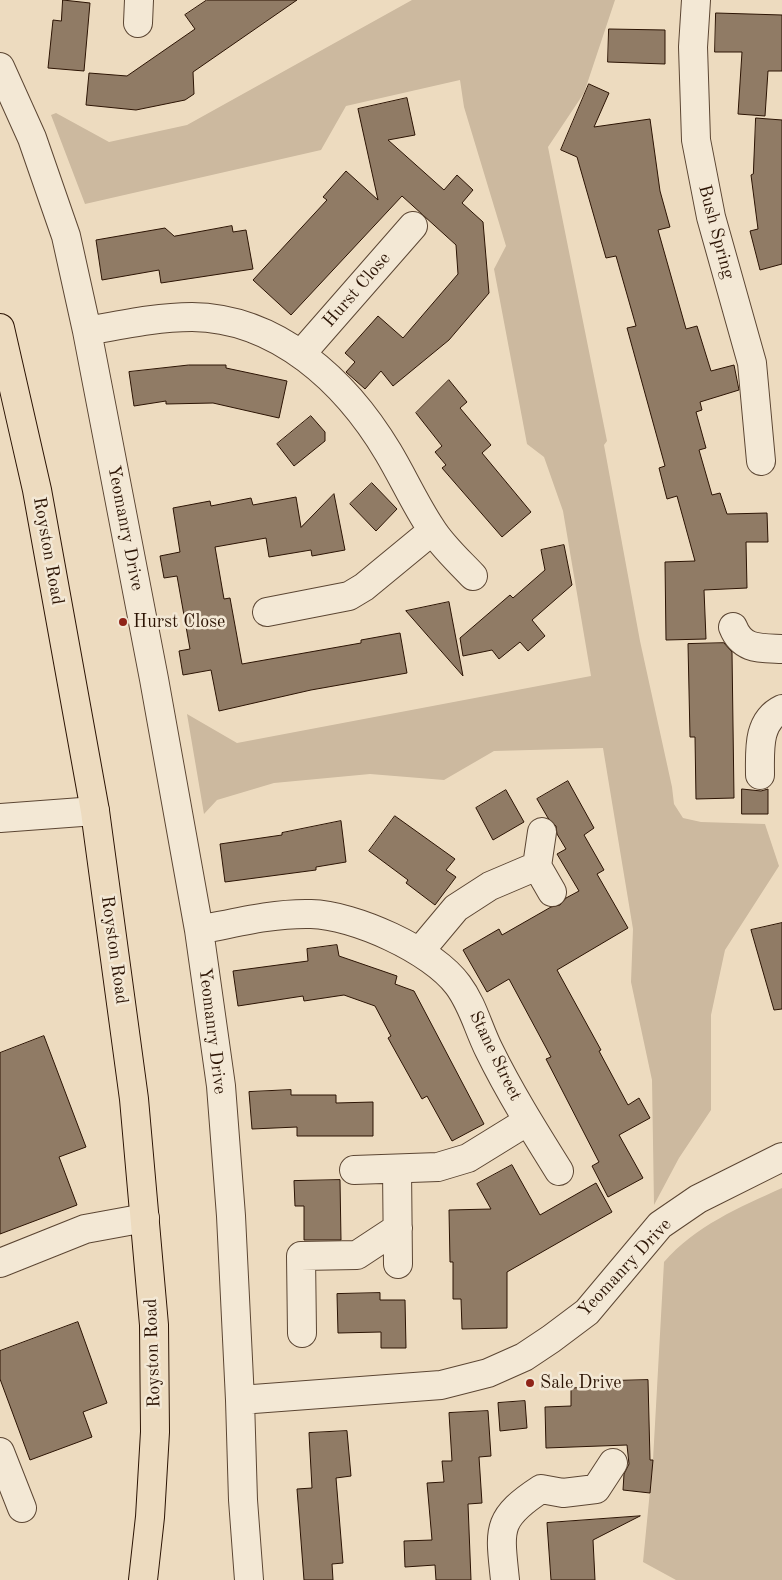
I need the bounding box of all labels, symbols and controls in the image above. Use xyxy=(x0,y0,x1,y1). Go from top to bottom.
street label: Bush Spring xyxy=(693,182,739,282)
street label: Hurst Close xyxy=(319,248,395,332)
street label: Yeomanry Drive xyxy=(102,464,148,592)
street label: Royston Road xyxy=(28,495,68,607)
place label: Hurst Close xyxy=(133,611,225,633)
marker: Hurst Close xyxy=(117,616,129,628)
street label: Royston Road xyxy=(96,894,132,1006)
street label: Yeomanry Drive xyxy=(194,967,230,1095)
street label: Stane Street xyxy=(464,1008,526,1104)
street label: Yeomanry Drive xyxy=(574,1214,676,1322)
street label: Royston Road xyxy=(140,1298,166,1408)
place label: Sale Drive xyxy=(540,1372,621,1394)
marker: Sale Drive xyxy=(524,1377,536,1389)

